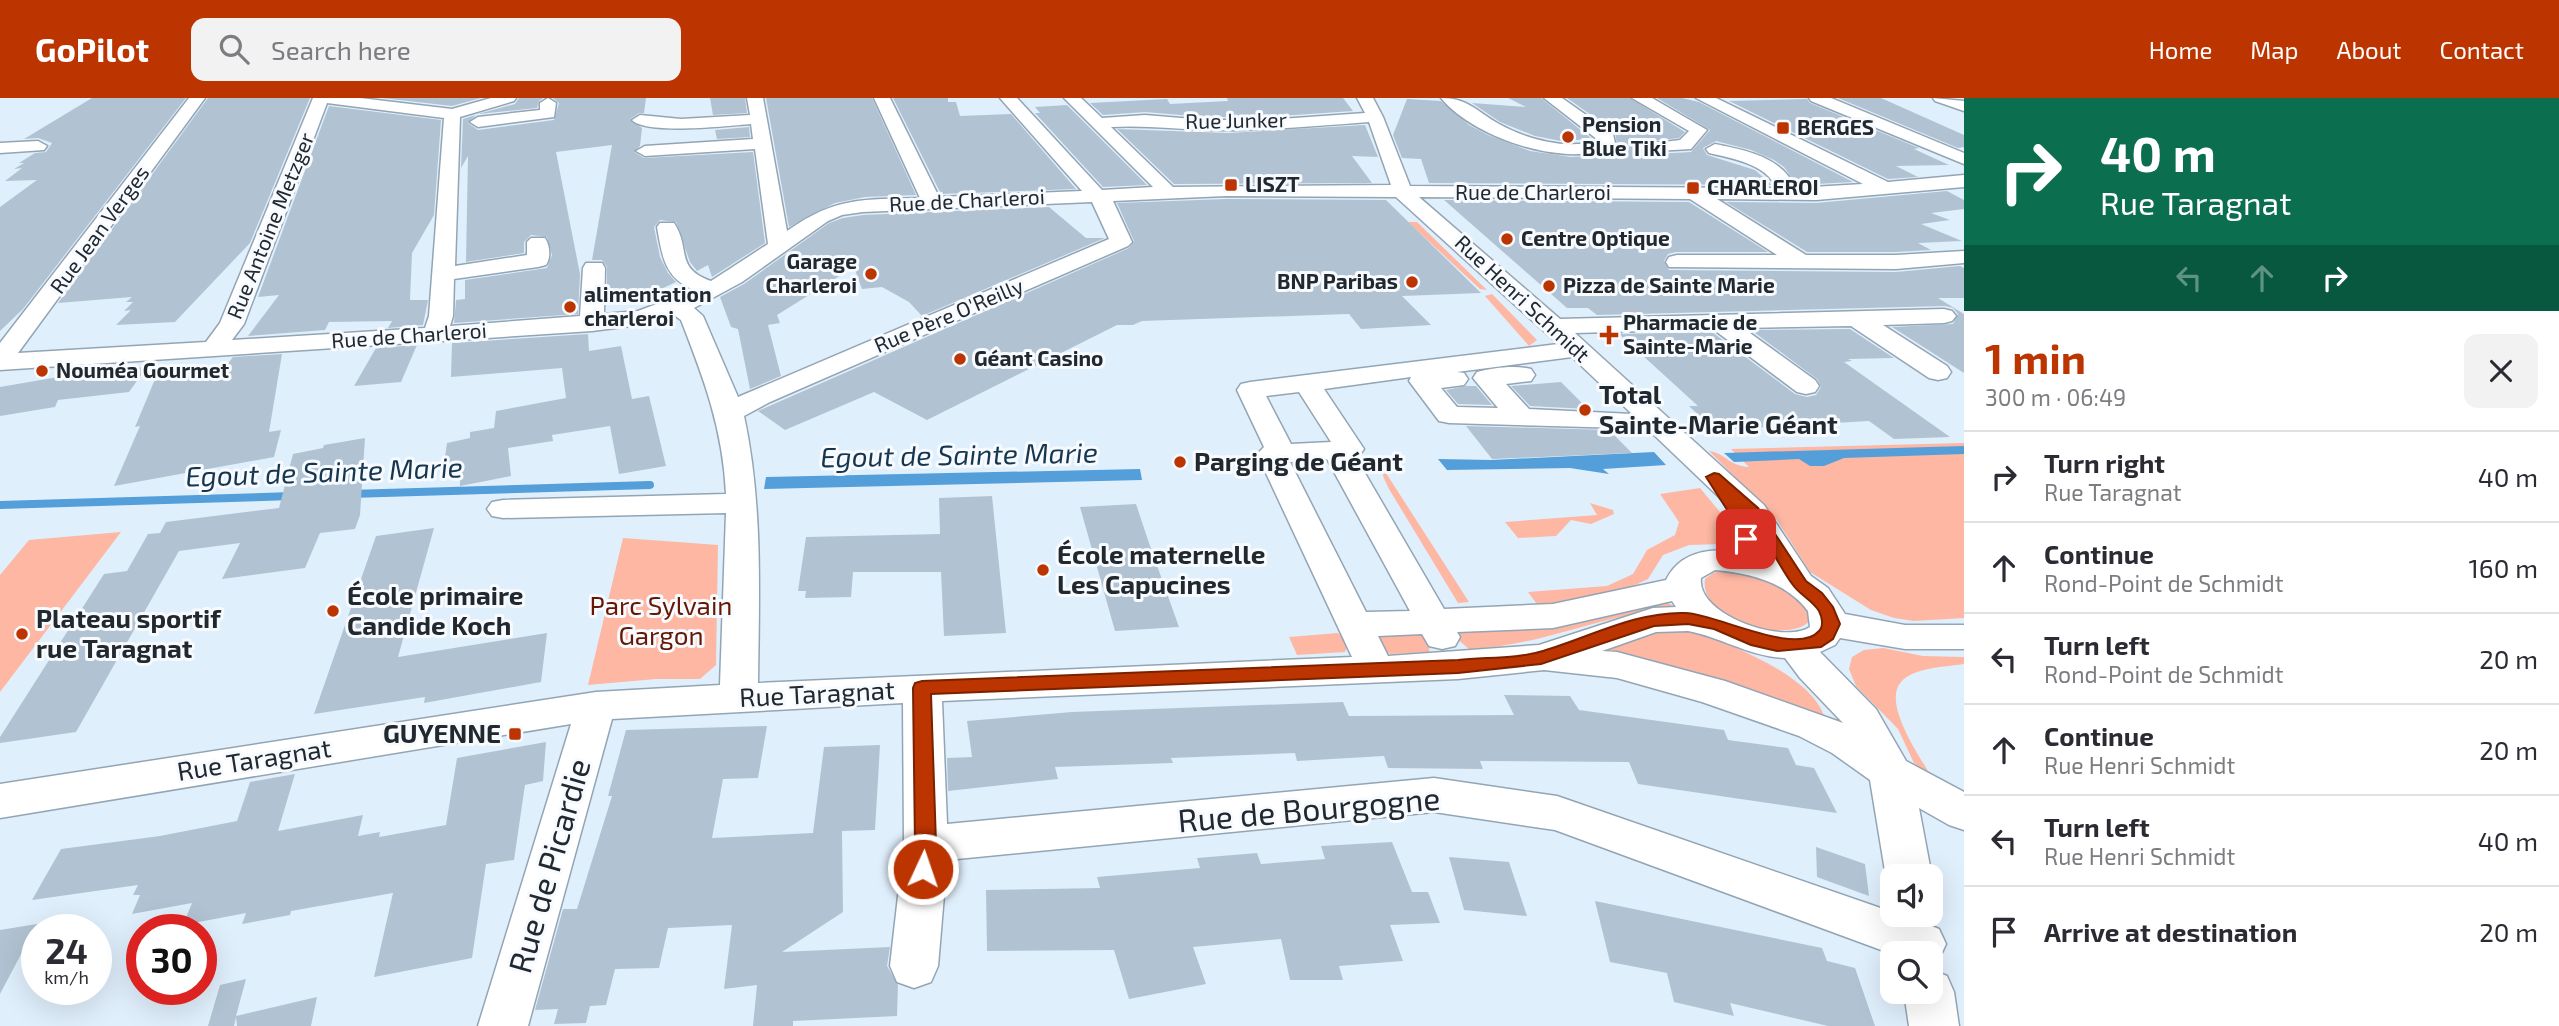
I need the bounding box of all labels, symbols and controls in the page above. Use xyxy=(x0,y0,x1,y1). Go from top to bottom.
search box xyxy=(191,18,681,81)
text: GoPilot xyxy=(35,29,149,69)
icon: search xyxy=(215,30,253,68)
text: Search here xyxy=(271,34,411,65)
text: Home xyxy=(2149,35,2212,64)
text: Map xyxy=(2250,35,2298,64)
text: About xyxy=(2336,35,2402,64)
text: Contact xyxy=(2440,35,2524,64)
street label: Rue Junker xyxy=(1185,106,1288,133)
place label: Pension Blue Tiki xyxy=(1582,111,1667,160)
place label: BERGES xyxy=(1797,114,1874,139)
marker: BERGES xyxy=(1775,120,1791,136)
text: 40 m xyxy=(2100,123,2216,182)
icon: right xyxy=(1985,126,2076,217)
street label: Rue Antoine Metzger xyxy=(221,128,319,322)
marker: Pension Blue Tiki xyxy=(1560,129,1576,145)
street label: Rue Jean Verges xyxy=(44,160,154,298)
place label: LISZT xyxy=(1245,171,1300,196)
place label: CHARLEROI xyxy=(1707,174,1819,199)
marker: LISZT xyxy=(1223,177,1239,193)
street label: Rue de Charleroi xyxy=(1455,179,1611,204)
marker: CHARLEROI xyxy=(1685,180,1701,196)
street label: Rue de Charleroi xyxy=(888,183,1045,216)
text: Rue Taragnat xyxy=(2100,183,2291,221)
place label: Centre Optique xyxy=(1521,225,1670,250)
street label: Rue Henri Schmidt xyxy=(1451,229,1595,367)
marker: Centre Optique xyxy=(1499,231,1515,247)
place label: Garage Charleroi xyxy=(765,248,857,297)
icon: left xyxy=(2170,259,2208,297)
icon: ahead xyxy=(2243,259,2281,297)
icon: right xyxy=(2316,259,2354,297)
marker: Garage Charleroi xyxy=(863,266,879,282)
place label: BNP Paribas xyxy=(1277,268,1398,293)
street label: Rue Père O'Reilly xyxy=(870,272,1027,357)
place label: Pizza de Sainte Marie xyxy=(1563,272,1775,297)
marker: BNP Paribas xyxy=(1404,274,1420,290)
marker: Pizza de Sainte Marie xyxy=(1541,278,1557,294)
place label: alimentation charleroi xyxy=(584,281,712,330)
marker: alimentation charleroi xyxy=(562,299,578,315)
place label: Pharmacie de Sainte-Marie xyxy=(1623,309,1757,358)
street label: Rue de Charleroi xyxy=(330,317,487,352)
marker: Pharmacie de Sainte-Marie xyxy=(1601,327,1617,343)
text: 1 min xyxy=(1985,332,2086,382)
button: close xyxy=(2464,334,2538,408)
place label: Géant Casino xyxy=(974,345,1103,370)
marker: Géant Casino xyxy=(952,351,968,367)
place label: Nouméa Gourmet xyxy=(56,357,230,382)
marker: Nouméa Gourmet xyxy=(34,363,50,379)
place label: Total Sainte-Marie Géant xyxy=(1599,378,1838,439)
text: 300 m · 06:49 xyxy=(1985,383,2126,411)
marker: Total Sainte-Marie Géant xyxy=(1577,402,1593,418)
water label: Egout de Sainte Marie xyxy=(820,435,1098,473)
place label: Parging de Géant xyxy=(1194,445,1403,476)
text: Turn right xyxy=(2044,447,2165,478)
water label: Egout de Sainte Marie xyxy=(185,449,463,493)
marker: Parging de Géant xyxy=(1172,454,1188,470)
icon: right xyxy=(1985,458,2023,496)
text: 40 m xyxy=(2478,461,2538,492)
text: Rue Taragnat xyxy=(2044,478,2182,506)
pin xyxy=(1716,509,1776,569)
icon: arrive xyxy=(1727,520,1765,558)
place label: École maternelle Les Capucines xyxy=(1057,538,1265,599)
text: Continue xyxy=(2044,538,2154,569)
icon: ahead xyxy=(1985,549,2023,587)
text: 160 m xyxy=(2469,552,2538,583)
marker: École maternelle Les Capucines xyxy=(1035,562,1051,578)
text: Rond-Point de Schmidt xyxy=(2044,569,2283,597)
place label: École primaire Candide Koch xyxy=(347,579,524,640)
park label: Parc Sylvain Gargon xyxy=(590,589,732,650)
place label: Plateau sportif rue Taragnat xyxy=(36,602,222,663)
marker: École primaire Candide Koch xyxy=(325,603,341,619)
marker: Plateau sportif rue Taragnat xyxy=(14,626,30,642)
text: Turn left xyxy=(2044,629,2150,660)
icon: left xyxy=(1985,640,2023,678)
text: 20 m xyxy=(2479,643,2538,674)
text: Rond-Point de Schmidt xyxy=(2044,660,2283,688)
street label: Rue Taragnat xyxy=(738,673,895,712)
place label: GUYENNE xyxy=(383,717,501,748)
text: Continue xyxy=(2044,720,2154,751)
marker: GUYENNE xyxy=(507,726,523,742)
street label: Rue Taragnat xyxy=(175,731,333,786)
icon: ahead xyxy=(1985,731,2023,769)
text: 20 m xyxy=(2479,734,2538,765)
text: Rue Henri Schmidt xyxy=(2044,751,2235,779)
street label: Rue de Picardie xyxy=(499,754,597,977)
street label: Rue de Bourgogne xyxy=(1176,778,1442,838)
text: Turn left xyxy=(2044,811,2150,842)
icon: left xyxy=(1985,822,2023,860)
text: 40 m xyxy=(2478,825,2538,856)
position arrow xyxy=(886,832,960,906)
text: Rue Henri Schmidt xyxy=(2044,842,2235,870)
map controls xyxy=(1880,864,1943,1004)
button: sound xyxy=(1880,864,1943,927)
icon: arrive xyxy=(1985,913,2023,951)
speed limit sign: 30 xyxy=(126,914,217,1005)
text: Arrive at destination xyxy=(2044,916,2297,947)
text: 20 m xyxy=(2479,916,2538,947)
text: 24 xyxy=(45,929,88,971)
button: search xyxy=(1880,941,1943,1004)
text: km/h xyxy=(44,966,89,988)

